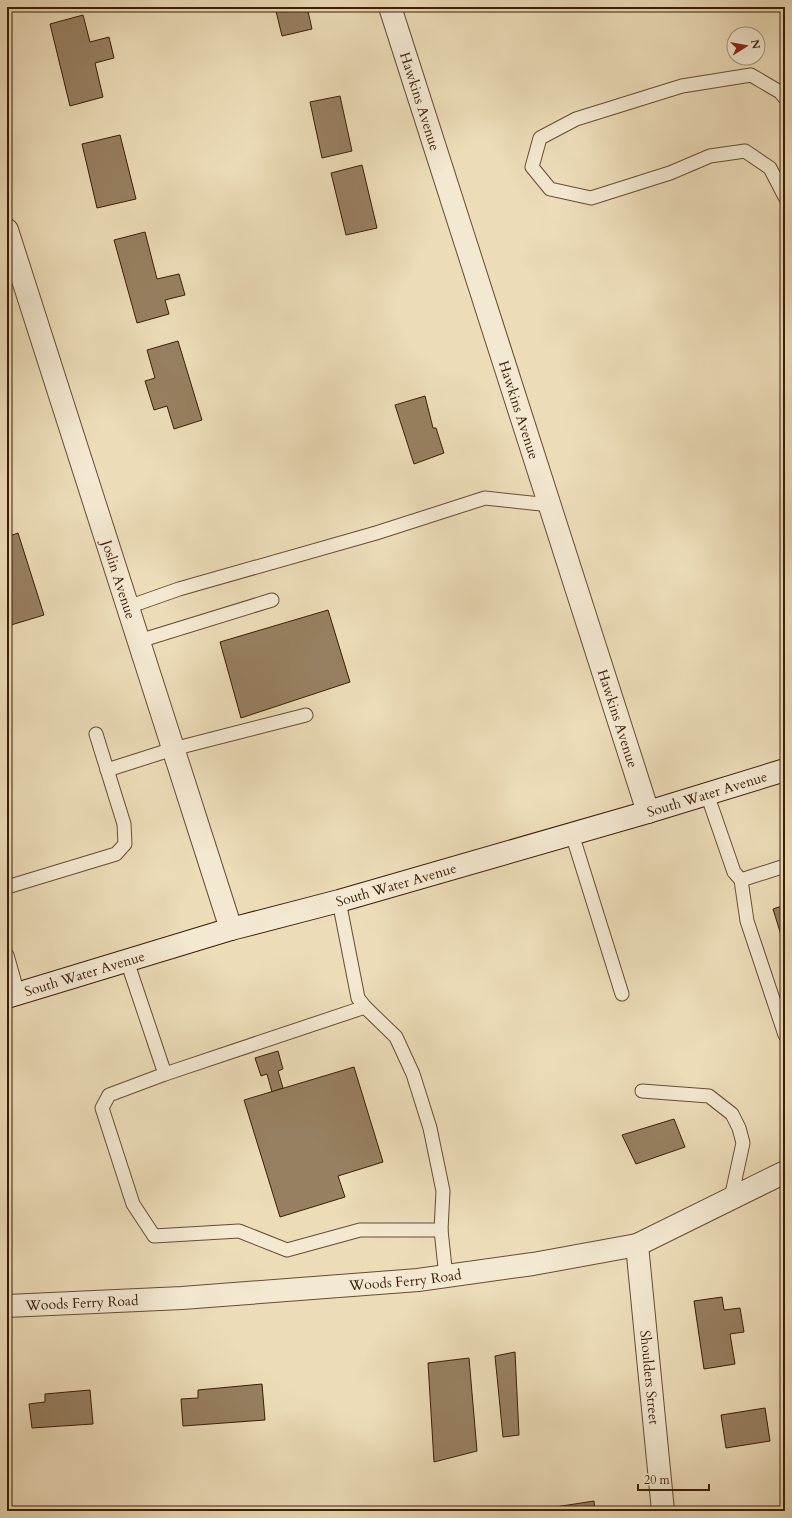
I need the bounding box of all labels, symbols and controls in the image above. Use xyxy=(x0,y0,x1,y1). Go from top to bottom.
north arrow xyxy=(726,26,766,66)
text: N xyxy=(747,38,764,51)
street label: Hawkins Avenue xyxy=(396,50,445,153)
street label: Hawkins Avenue xyxy=(494,358,544,461)
street label: Joslin Avenue xyxy=(97,536,141,621)
street label: Hawkins Avenue xyxy=(593,667,643,770)
street label: South Water Avenue xyxy=(645,767,770,821)
street label: South Water Avenue xyxy=(333,858,459,911)
street label: South Water Avenue xyxy=(22,946,147,1001)
street label: Woods Ferry Road xyxy=(347,1264,463,1295)
street label: Woods Ferry Road xyxy=(24,1290,139,1315)
street label: Shoulders Street xyxy=(636,1329,664,1426)
scale bar xyxy=(638,1466,709,1492)
text: 20 m xyxy=(644,1472,671,1488)

